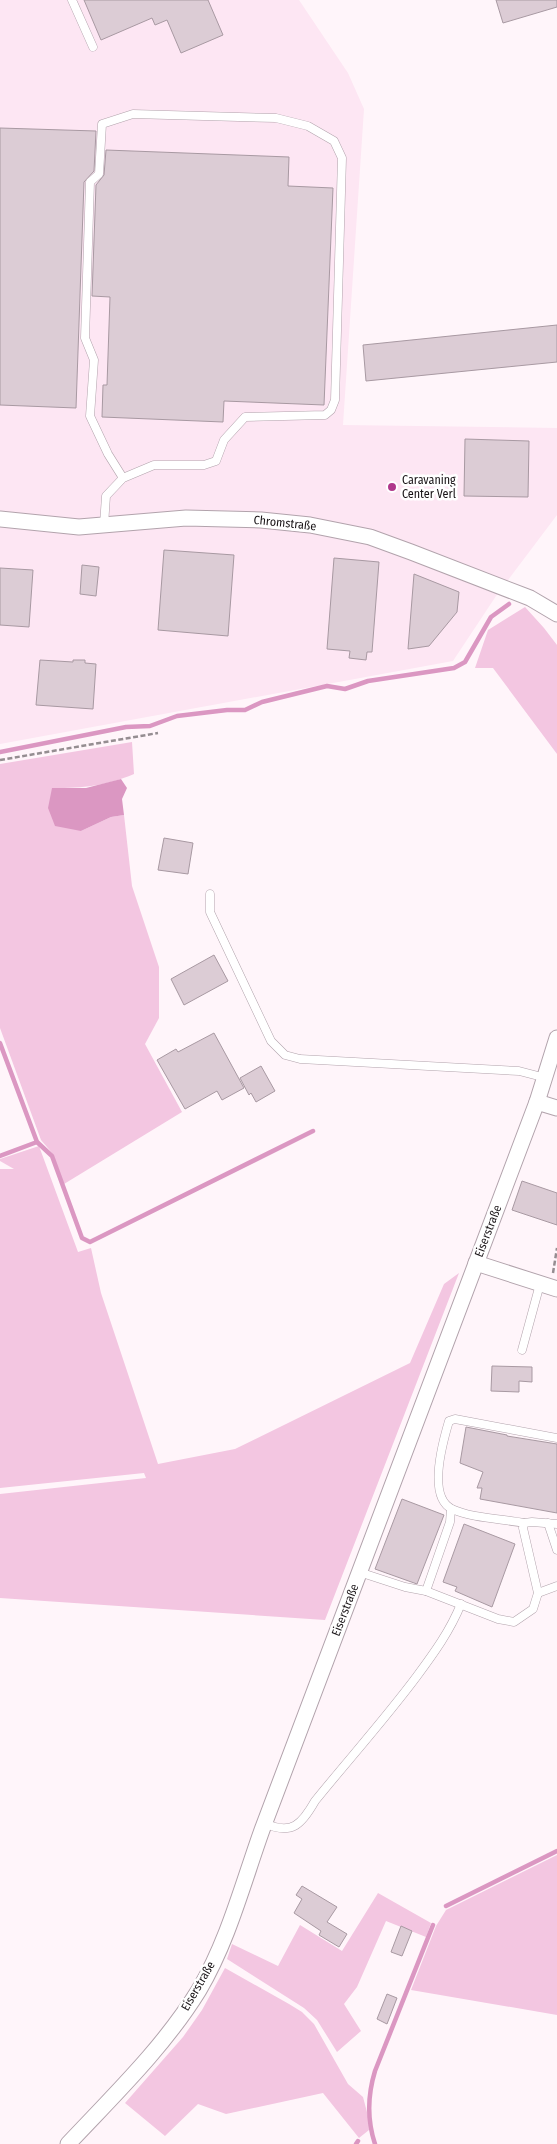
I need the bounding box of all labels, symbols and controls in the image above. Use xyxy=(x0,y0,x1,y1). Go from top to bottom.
place label: Caravaning Center Verl xyxy=(402,473,456,501)
marker: Caravaning Center Verl xyxy=(386,481,398,493)
street label: Chromstraße xyxy=(253,513,317,533)
street label: Eiserstraße xyxy=(472,1203,504,1259)
street label: Eiserstraße xyxy=(329,1582,361,1638)
street label: Eiserstraße xyxy=(178,1959,218,2013)

